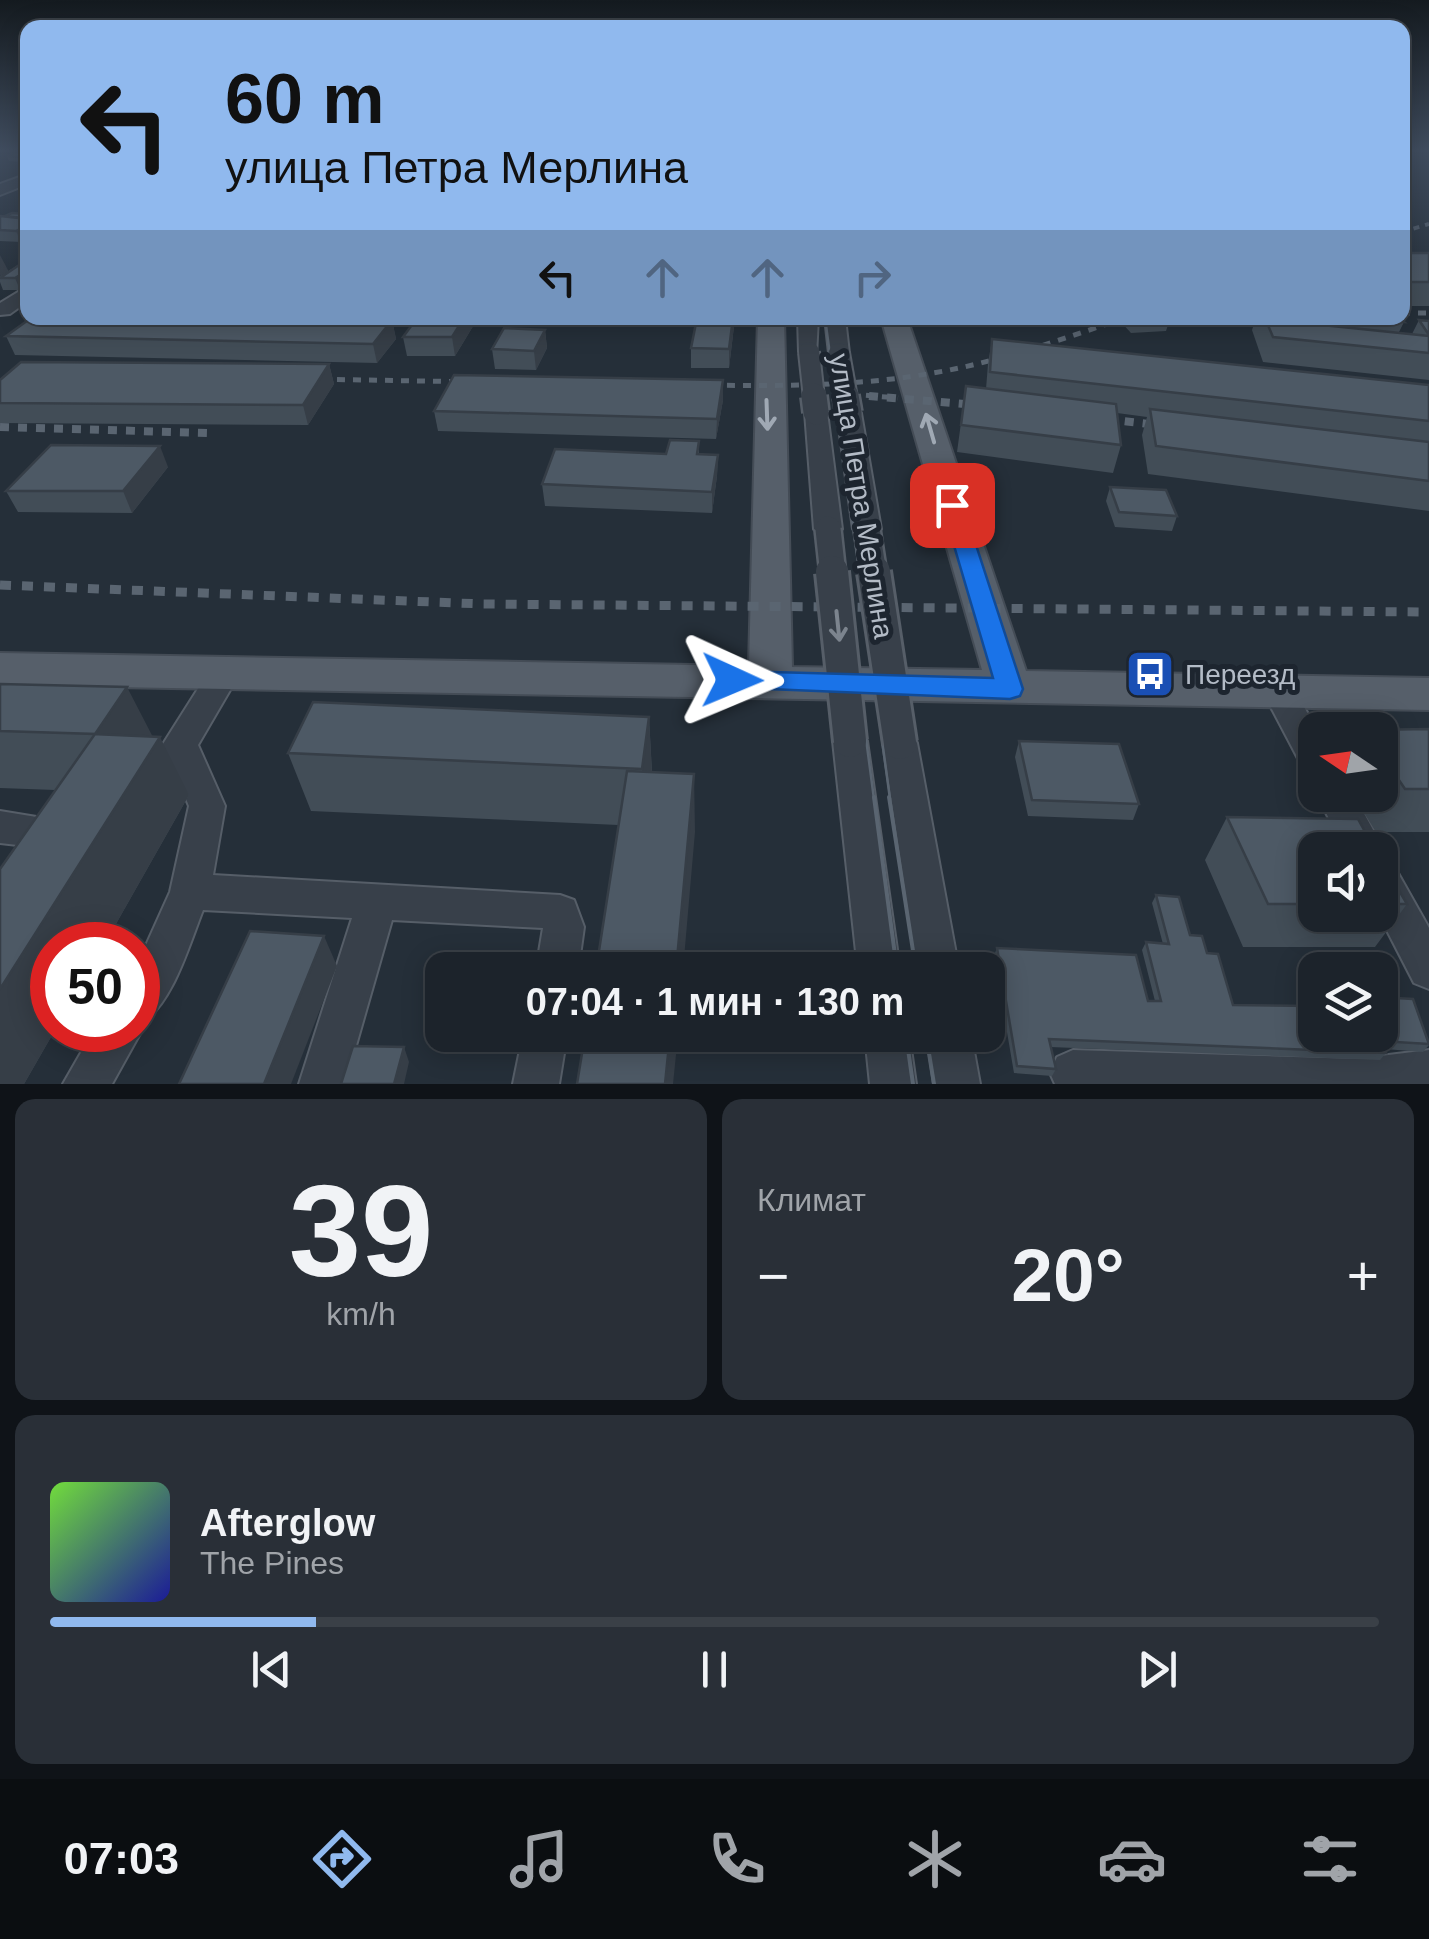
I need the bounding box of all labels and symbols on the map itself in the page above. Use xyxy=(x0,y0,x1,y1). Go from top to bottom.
street label: улица Петра Мерлина xyxy=(824,351,899,641)
one-way arrow xyxy=(758,398,777,430)
one-way arrow xyxy=(920,413,938,444)
pin xyxy=(910,463,995,548)
one-way arrow xyxy=(829,610,848,642)
position arrow xyxy=(680,628,784,732)
bus stop icon: Переезд xyxy=(1124,648,1176,700)
place label: Переезд xyxy=(1185,659,1295,690)
north arrow xyxy=(1298,712,1398,812)
speed limit sign: 50 xyxy=(30,922,160,1052)

